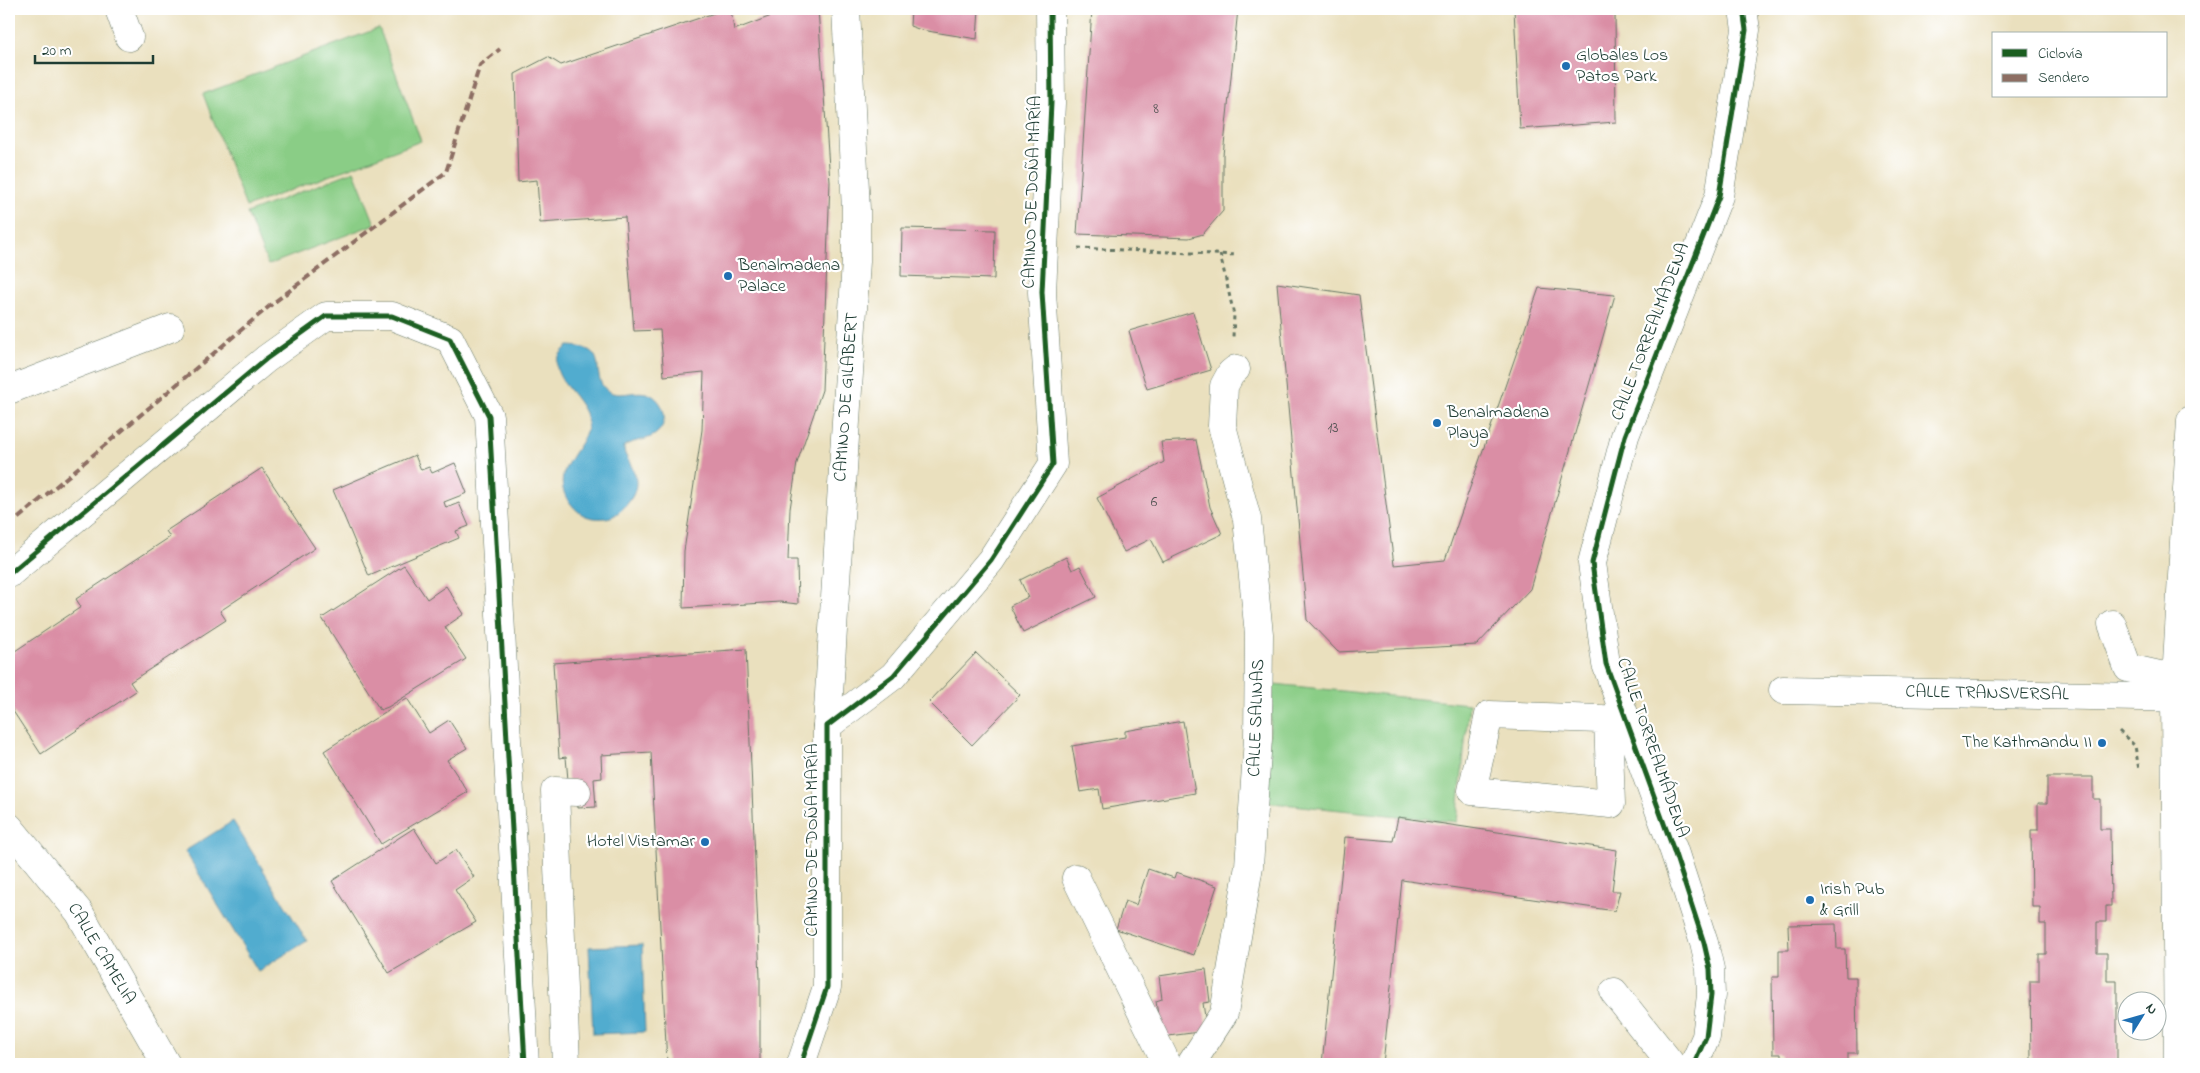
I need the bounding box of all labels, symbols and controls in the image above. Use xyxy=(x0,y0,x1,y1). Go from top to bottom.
scale bar xyxy=(35,32,152,64)
legend xyxy=(1992,32,2168,98)
text: 20 m xyxy=(42,40,72,62)
place label: Globales Los Patos Park xyxy=(1576,43,1668,90)
text: Ciclovía xyxy=(2038,43,2083,65)
marker: Globales Los Patos Park xyxy=(1560,60,1572,72)
text: Sendero xyxy=(2038,67,2090,89)
street label: CAMINO DE DOÑA MARÍA xyxy=(1017,95,1049,289)
house number: 8 xyxy=(1153,98,1159,120)
street label: CALLE TORREALMÁDENA xyxy=(1605,239,1697,425)
place label: Benalmadena Palace xyxy=(737,253,840,300)
marker: Benalmadena Palace xyxy=(722,270,734,282)
street label: CAMINO DE GILABERT xyxy=(828,311,866,483)
place label: Benalmadena Playa xyxy=(1446,400,1549,447)
house number: 13 xyxy=(1328,417,1338,439)
marker: Benalmadena Playa xyxy=(1431,417,1443,429)
house number: 6 xyxy=(1151,491,1158,513)
street label: CALLE TORREALMÁDENA xyxy=(1609,655,1695,841)
street label: CALLE SALINAS xyxy=(1242,659,1272,777)
street label: CALLE TRANSVERSAL xyxy=(1905,680,2069,708)
place label: The Kathmandu II xyxy=(1962,730,2092,756)
marker: The Kathmandu II xyxy=(2096,737,2108,749)
street label: CAMINO DE DOÑA MARÍA xyxy=(800,743,826,937)
place label: Hotel Vistamar xyxy=(587,829,695,855)
marker: Hotel Vistamar xyxy=(699,836,711,848)
place label: Irish Pub & Grill xyxy=(1820,877,1885,924)
marker: Irish Pub & Grill xyxy=(1804,894,1816,906)
street label: CALLE CAMELIA xyxy=(60,898,142,1010)
north arrow xyxy=(2118,990,2168,1040)
text: N xyxy=(2140,999,2162,1019)

